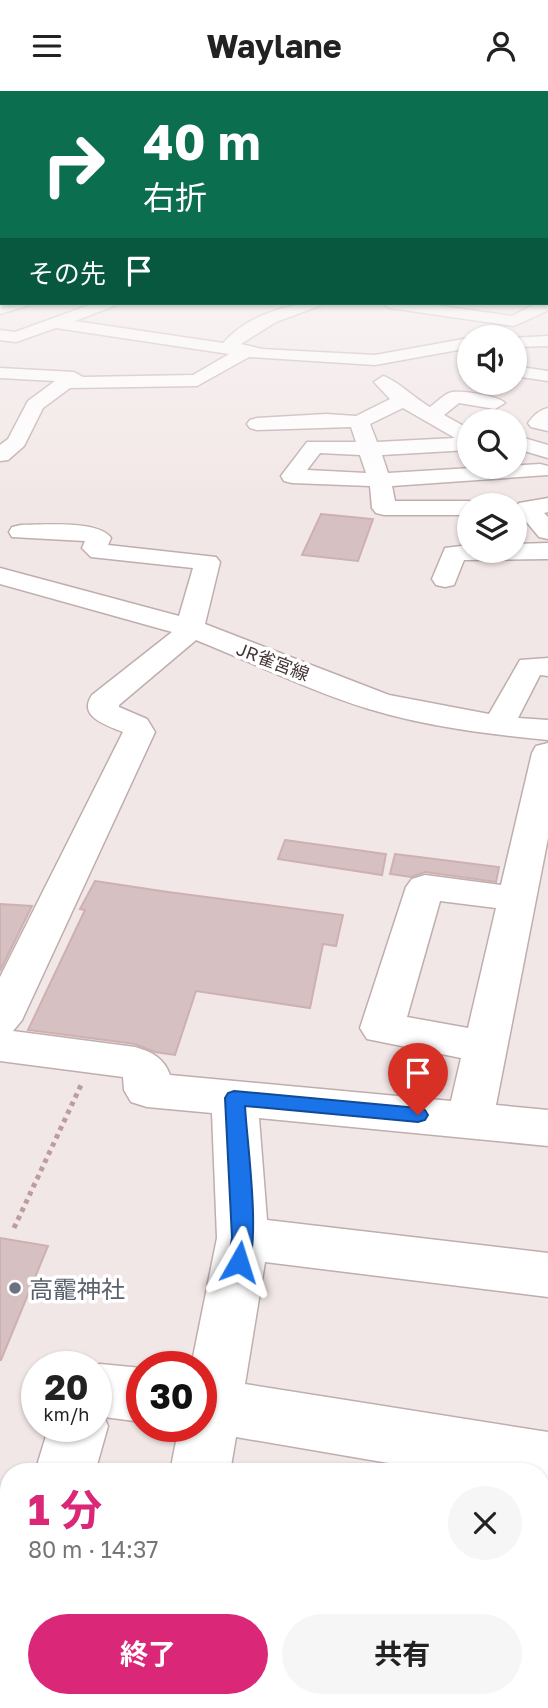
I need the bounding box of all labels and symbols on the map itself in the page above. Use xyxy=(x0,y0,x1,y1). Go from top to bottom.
street label: JR雀宮線 xyxy=(233,637,313,685)
pin xyxy=(388,1043,448,1115)
position arrow xyxy=(202,1225,276,1299)
place label: 高靇神社 xyxy=(29,1274,125,1303)
marker: 高靇神社 xyxy=(7,1280,23,1296)
speed limit sign: 30 xyxy=(126,1351,217,1442)

